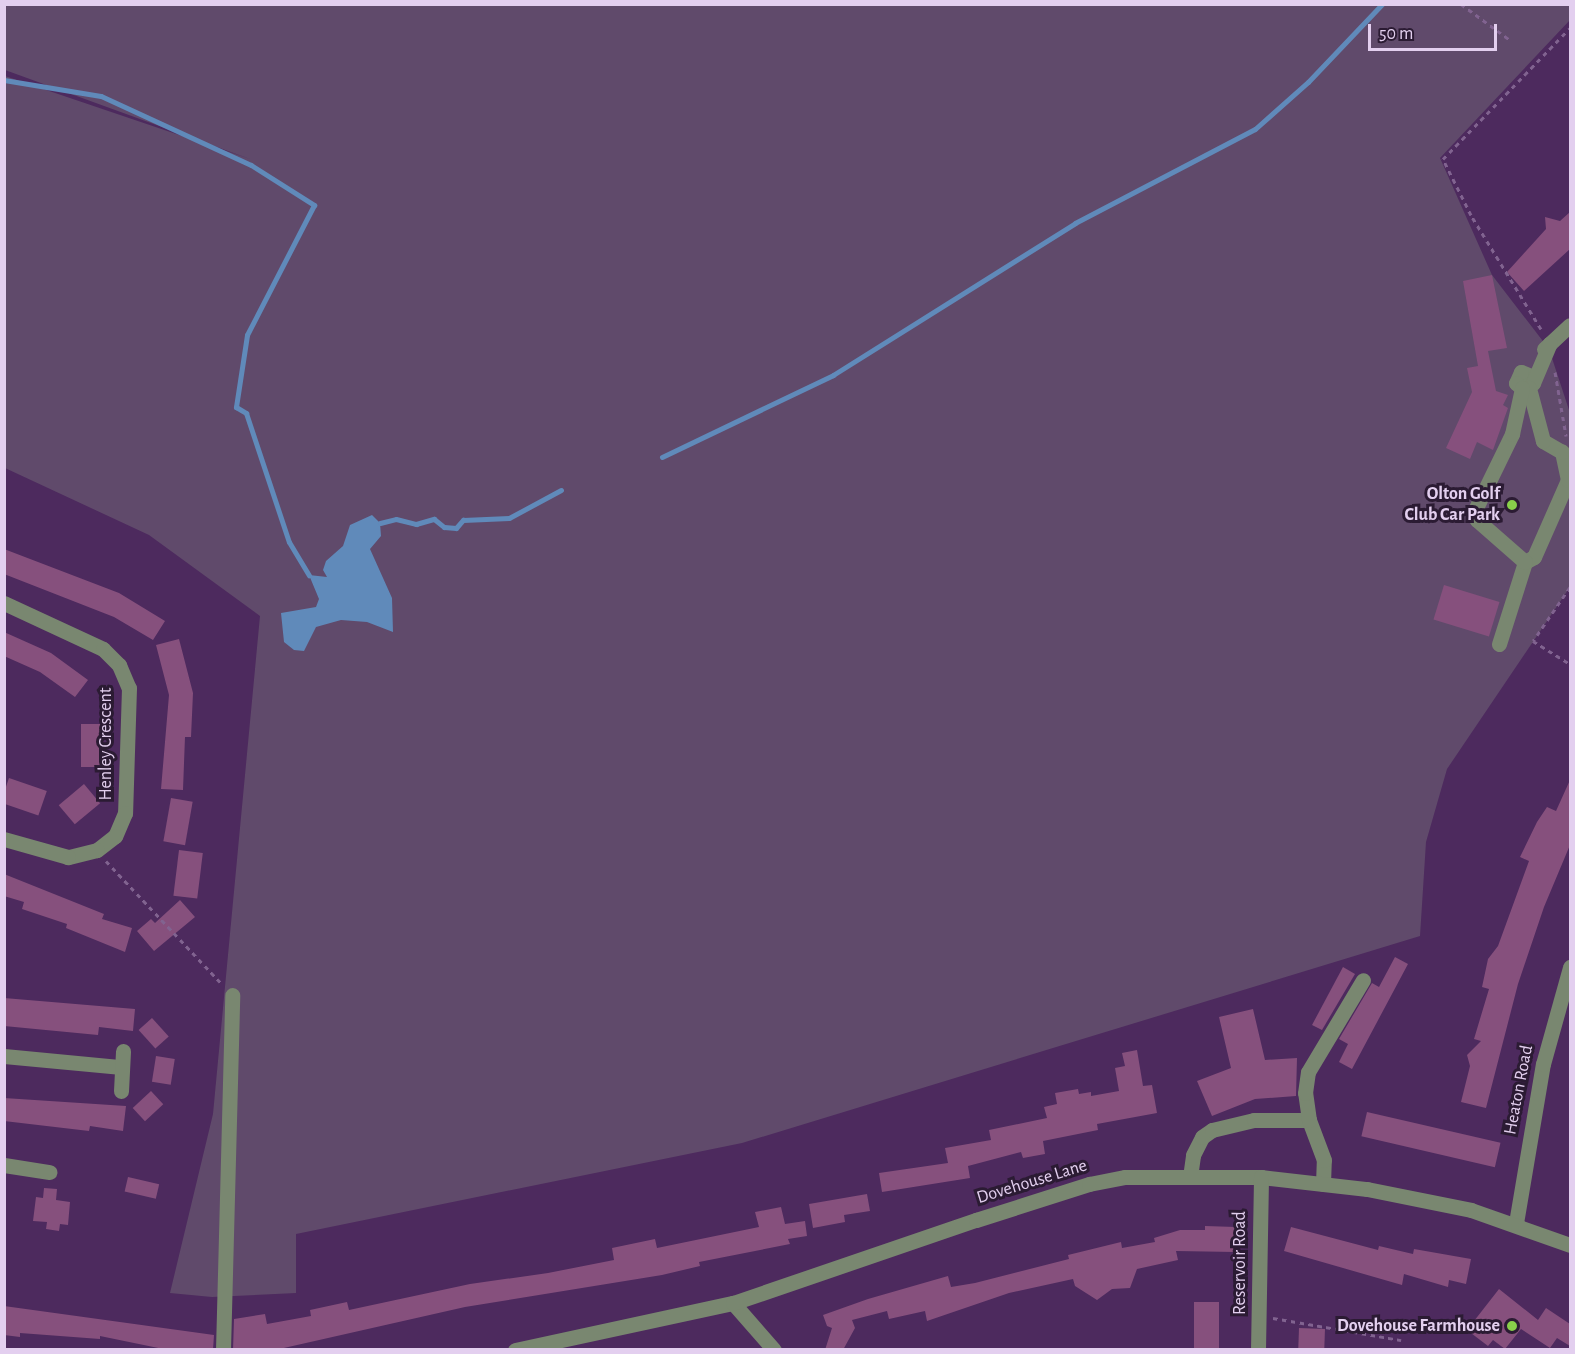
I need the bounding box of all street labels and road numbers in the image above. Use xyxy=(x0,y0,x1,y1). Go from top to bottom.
street label: Henley Crescent xyxy=(95,688,117,800)
street label: Heaton Road xyxy=(1500,1043,1538,1137)
street label: Dovehouse Lane xyxy=(974,1155,1090,1209)
street label: Reservoir Road xyxy=(1229,1211,1251,1315)

